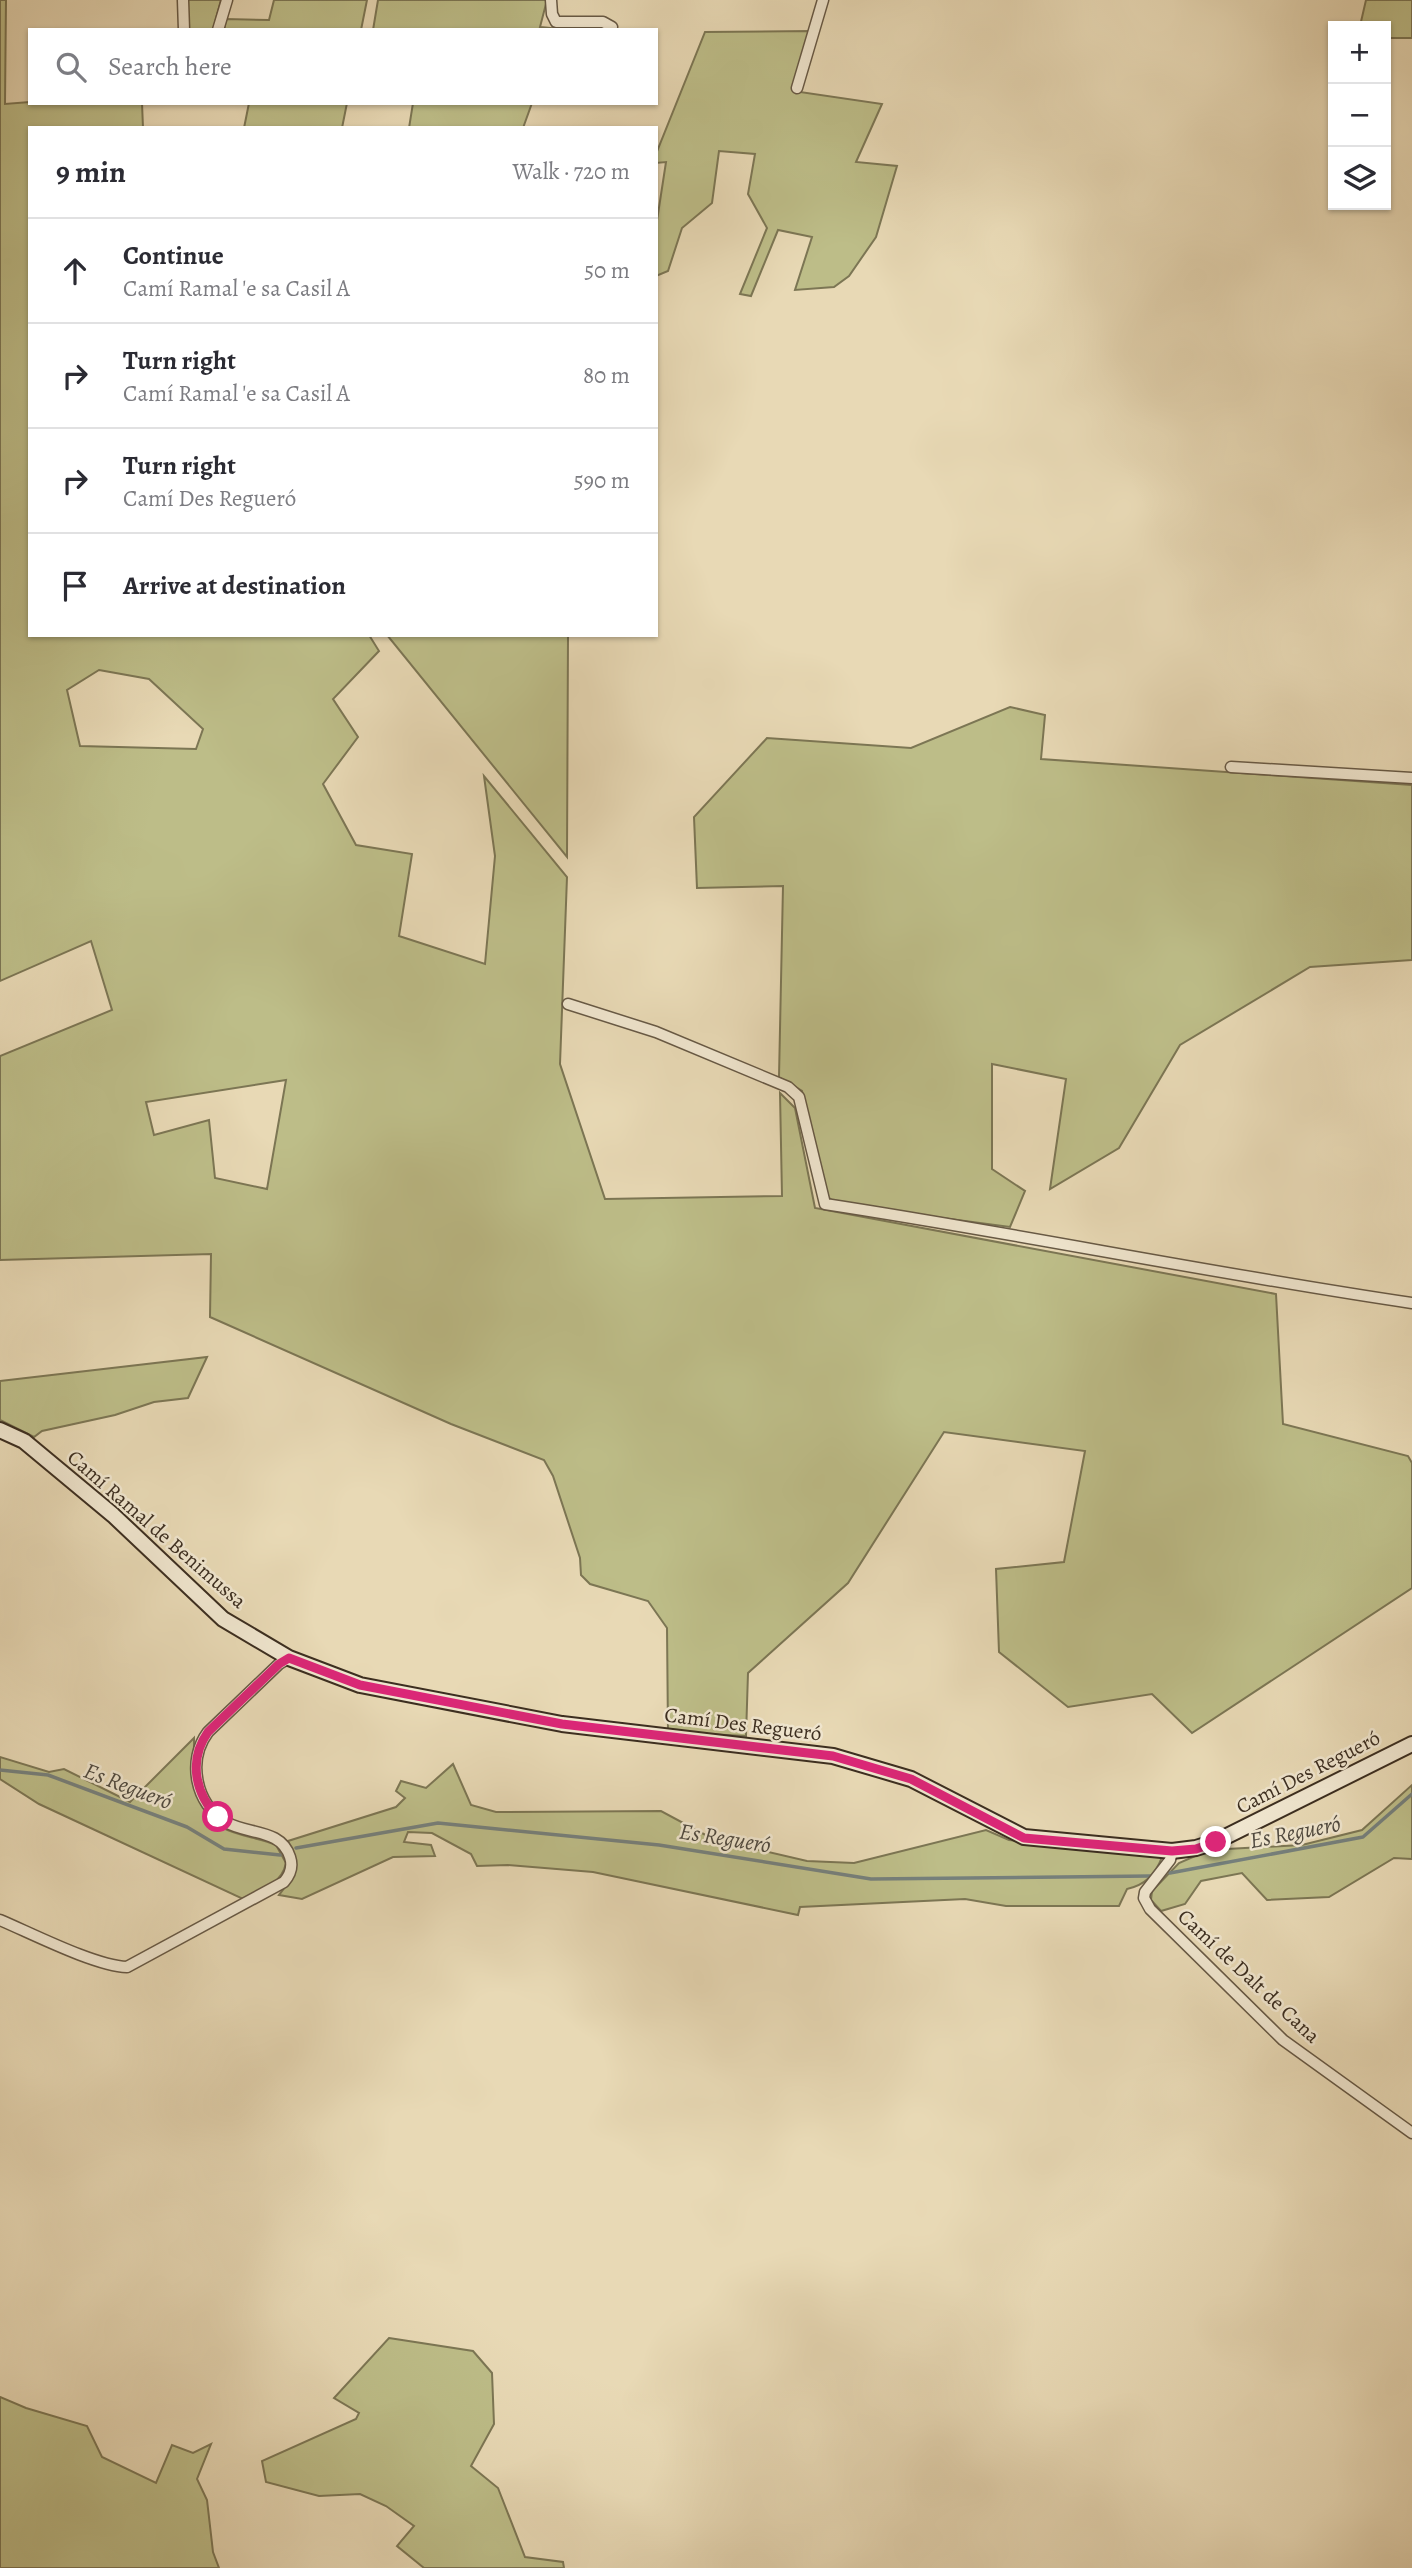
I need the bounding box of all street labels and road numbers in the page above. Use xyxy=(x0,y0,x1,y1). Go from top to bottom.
street label: Camí Ramal de Benimussa xyxy=(62,1443,253,1615)
street label: Camí Des Regueró xyxy=(663,1700,823,1748)
street label: Camí Des Regueró xyxy=(1231,1724,1385,1820)
street label: Camí de Dalt de Cana xyxy=(1172,1903,1326,2050)

